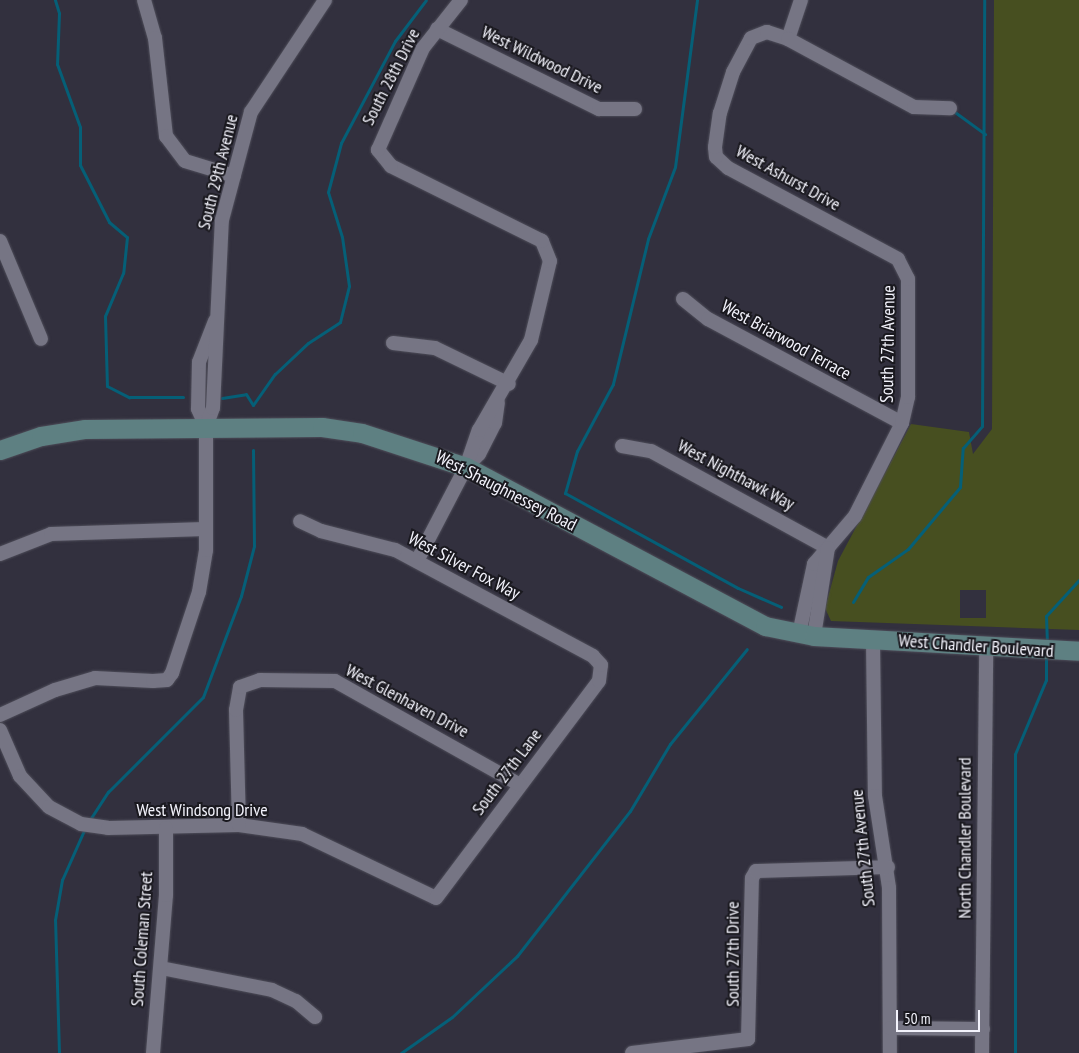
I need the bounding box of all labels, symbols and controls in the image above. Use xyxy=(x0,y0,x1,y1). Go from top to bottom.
street label: West Wildwood Drive xyxy=(478,21,606,99)
street label: South 28th Drive xyxy=(357,25,425,129)
street label: South 29th Avenue xyxy=(193,112,243,232)
street label: West Ashurst Drive xyxy=(732,140,844,216)
street label: South 27th Avenue xyxy=(876,285,900,403)
street label: West Briarwood Terrace xyxy=(717,295,855,385)
street label: West Nighthawk Way xyxy=(674,435,798,515)
street label: West Shaughnessey Road xyxy=(432,446,580,536)
street label: West Silver Fox Way xyxy=(404,527,524,605)
street label: West Chandler Boulevard xyxy=(898,630,1054,662)
street label: West Glenhaven Drive xyxy=(342,660,472,742)
street label: South 27th Lane xyxy=(468,725,546,819)
street label: North Chandler Boulevard xyxy=(954,757,976,919)
street label: South 27th Avenue xyxy=(846,788,880,908)
street label: West Windsong Drive xyxy=(136,799,268,821)
street label: South Coleman Street xyxy=(127,871,157,1007)
street label: South 27th Drive xyxy=(722,901,744,1007)
scale bar xyxy=(899,1000,983,1032)
text: 50 m xyxy=(904,1009,930,1028)

